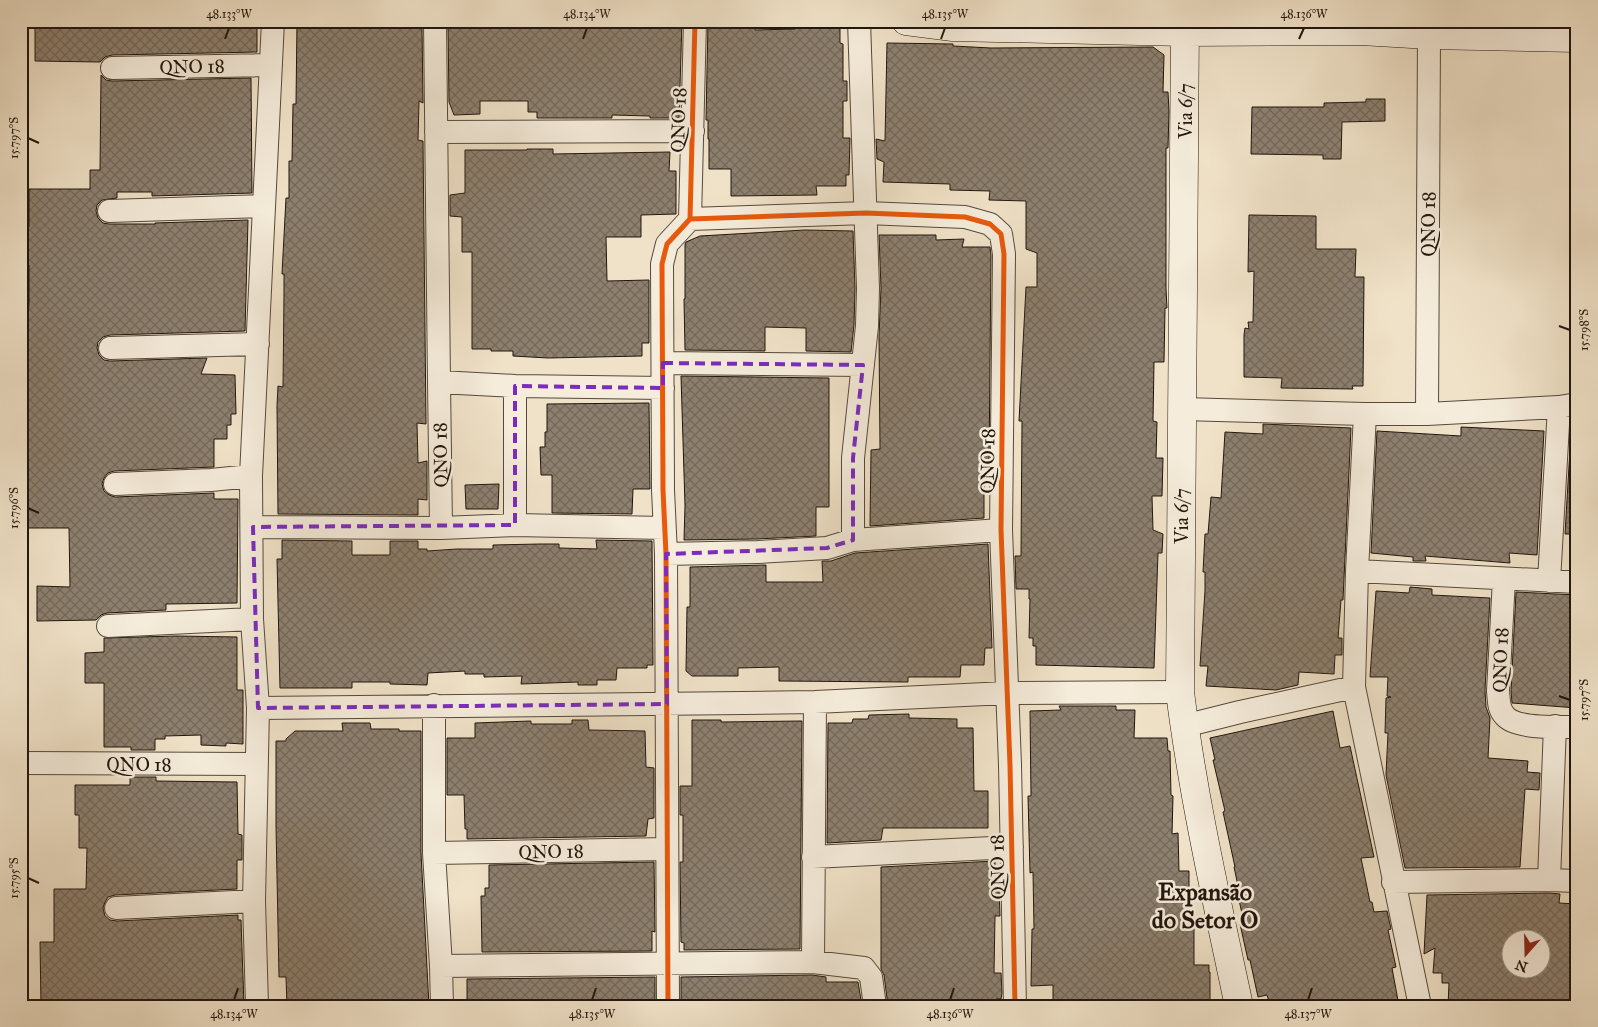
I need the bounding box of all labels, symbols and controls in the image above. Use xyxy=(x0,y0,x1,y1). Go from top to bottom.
text: 48.133°W xyxy=(206,7,252,21)
text: 48.134°W xyxy=(563,7,611,21)
text: 48.135°W xyxy=(922,7,969,21)
text: 48.136°W xyxy=(1281,7,1328,21)
street label: QNO 18 xyxy=(159,54,225,79)
street label: Via 6/7 xyxy=(1174,83,1197,140)
street label: QNO 18 xyxy=(666,87,691,153)
text: 15.797°S xyxy=(7,117,21,159)
street label: QNO 18 xyxy=(1417,191,1440,257)
text: 15.798°S xyxy=(1577,309,1591,351)
street label: QNO 18 xyxy=(428,422,453,488)
street label: QNO 18 xyxy=(975,428,1000,494)
text: 15.796°S xyxy=(7,487,21,529)
street label: Via 6/7 xyxy=(1170,488,1193,545)
street label: QNO 18 xyxy=(1488,627,1513,693)
text: 15.797°S xyxy=(1577,679,1591,721)
street label: QNO 18 xyxy=(106,753,172,776)
street label: QNO 18 xyxy=(985,834,1010,900)
street label: QNO 18 xyxy=(518,839,584,864)
text: 15.795°S xyxy=(7,857,21,899)
district label: Expansão do Setor O xyxy=(1152,877,1258,935)
north arrow xyxy=(1500,930,1550,980)
text: N xyxy=(1513,956,1530,976)
text: 48.134°W xyxy=(210,1007,258,1021)
text: 48.135°W xyxy=(569,1007,616,1021)
text: 48.136°W xyxy=(927,1007,974,1021)
text: 48.137°W xyxy=(1284,1007,1332,1021)

